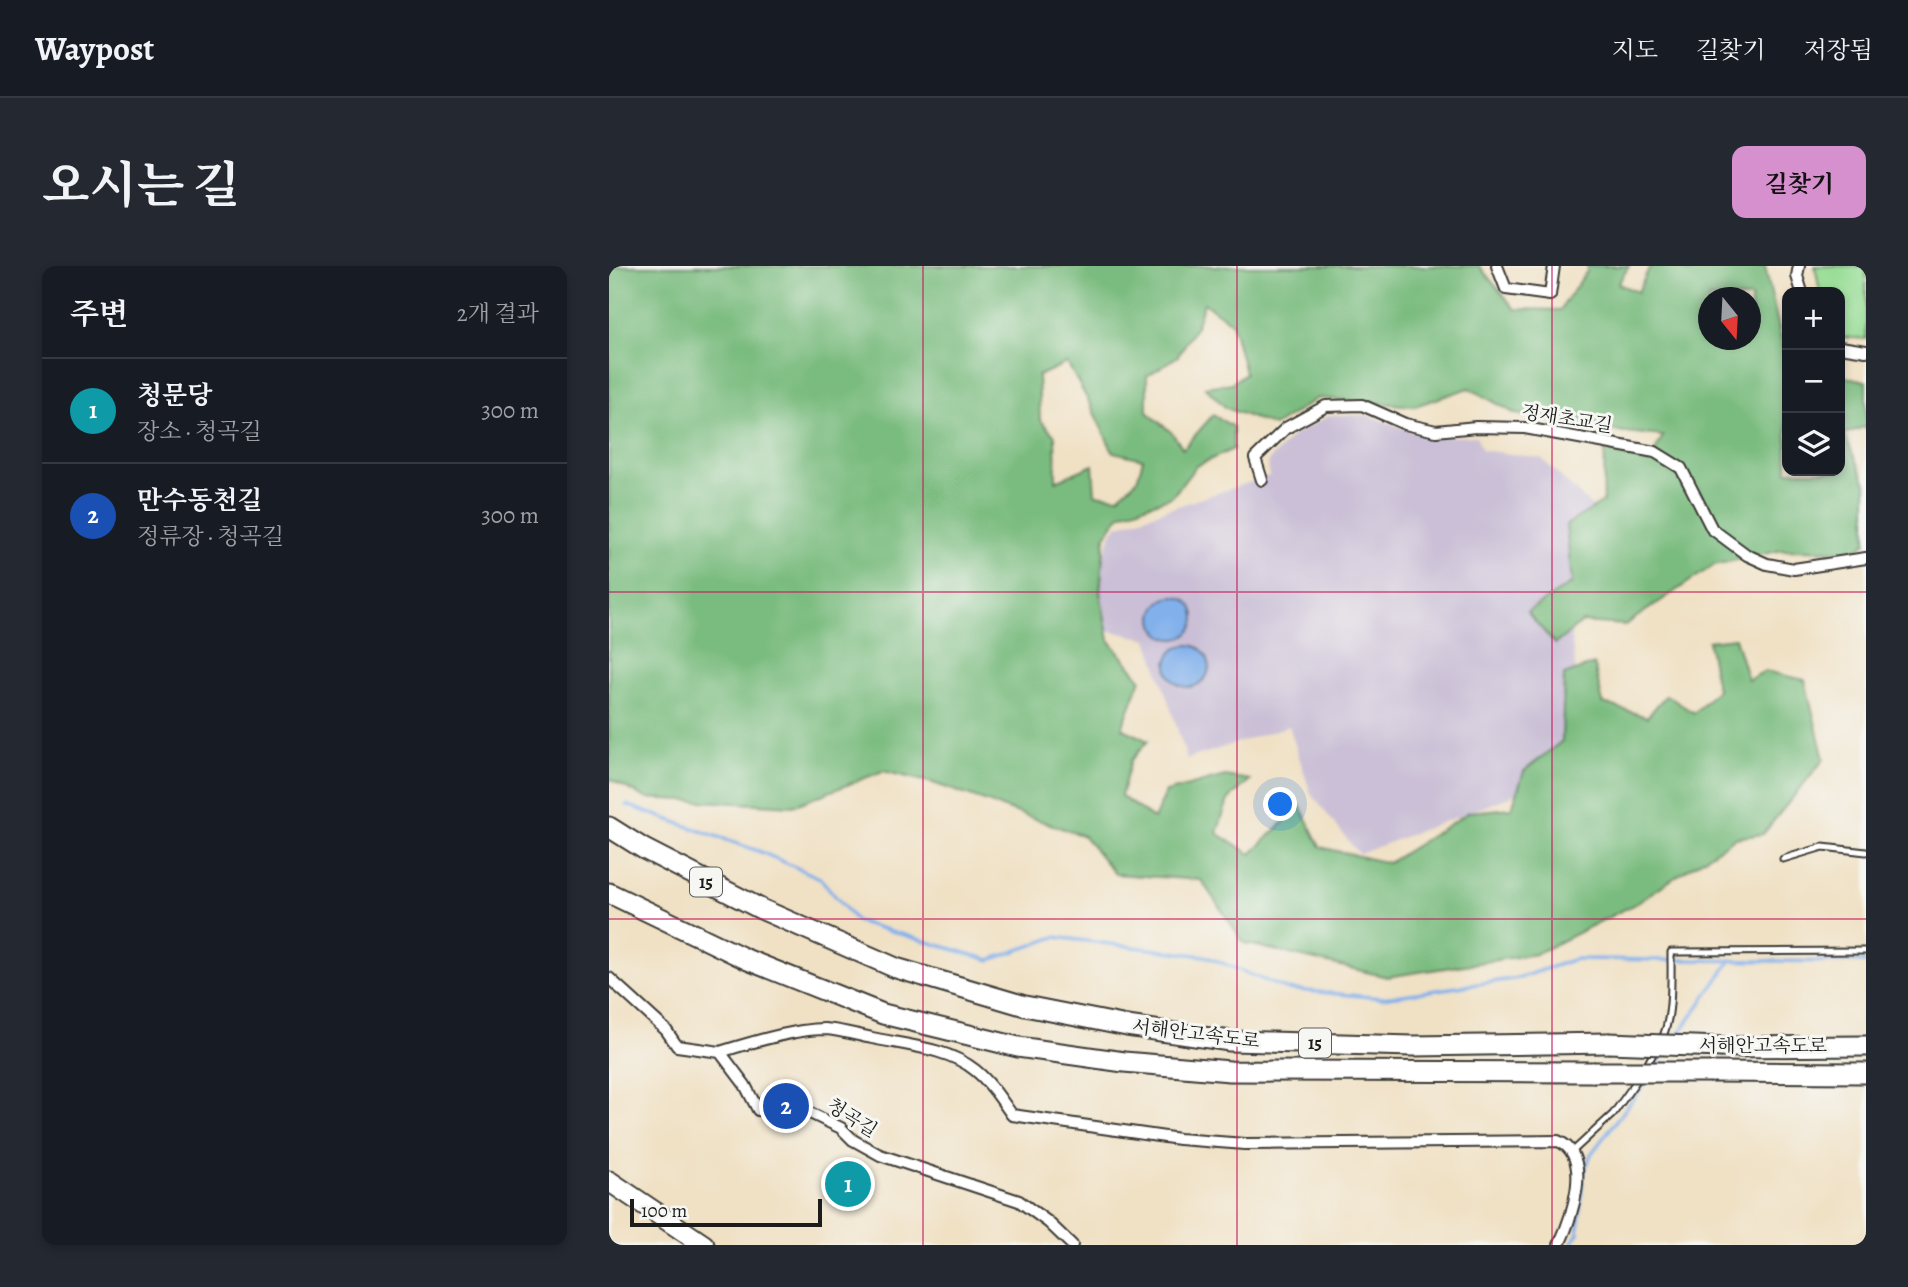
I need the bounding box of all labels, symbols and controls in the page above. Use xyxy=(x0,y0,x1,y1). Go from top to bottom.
text: Waypost xyxy=(35,26,154,71)
text: 지도 xyxy=(1612,34,1658,66)
text: 길찾기 xyxy=(1696,34,1765,66)
text: 저장됨 xyxy=(1803,34,1873,66)
button: 길찾기 xyxy=(1732,146,1866,218)
text: 오시는 길 xyxy=(42,152,240,219)
north arrow xyxy=(1698,287,1761,350)
map controls xyxy=(1782,287,1845,476)
button: + xyxy=(1782,287,1845,350)
text: 주변 xyxy=(70,294,128,334)
text: 2개 결과 xyxy=(457,298,539,329)
button: − xyxy=(1782,350,1845,413)
text: 청문당 xyxy=(137,378,212,413)
text: 1 xyxy=(89,395,97,426)
text: 300 m xyxy=(481,395,539,426)
street label: 정재초교길 xyxy=(1520,399,1614,439)
button: layers xyxy=(1782,413,1845,476)
text: 장소 · 청곡길 xyxy=(137,416,262,447)
text: 만수동천길 xyxy=(137,483,263,518)
text: 2 xyxy=(87,500,99,531)
text: 300 m xyxy=(481,500,539,531)
text: 정류장 · 청곡길 xyxy=(137,521,284,552)
your location xyxy=(1263,787,1297,821)
road number: 15 xyxy=(690,868,722,896)
street label: 서해안고속도로 xyxy=(1131,1013,1261,1055)
road number: 15 xyxy=(1299,1028,1331,1058)
street label: 서해안고속도로 xyxy=(1699,1033,1827,1059)
pin: 2 xyxy=(763,1080,809,1132)
street label: 청곡길 xyxy=(822,1092,882,1144)
pin: 1 xyxy=(825,1158,871,1210)
scale bar xyxy=(630,1196,823,1228)
text: 100 m xyxy=(641,1198,687,1224)

